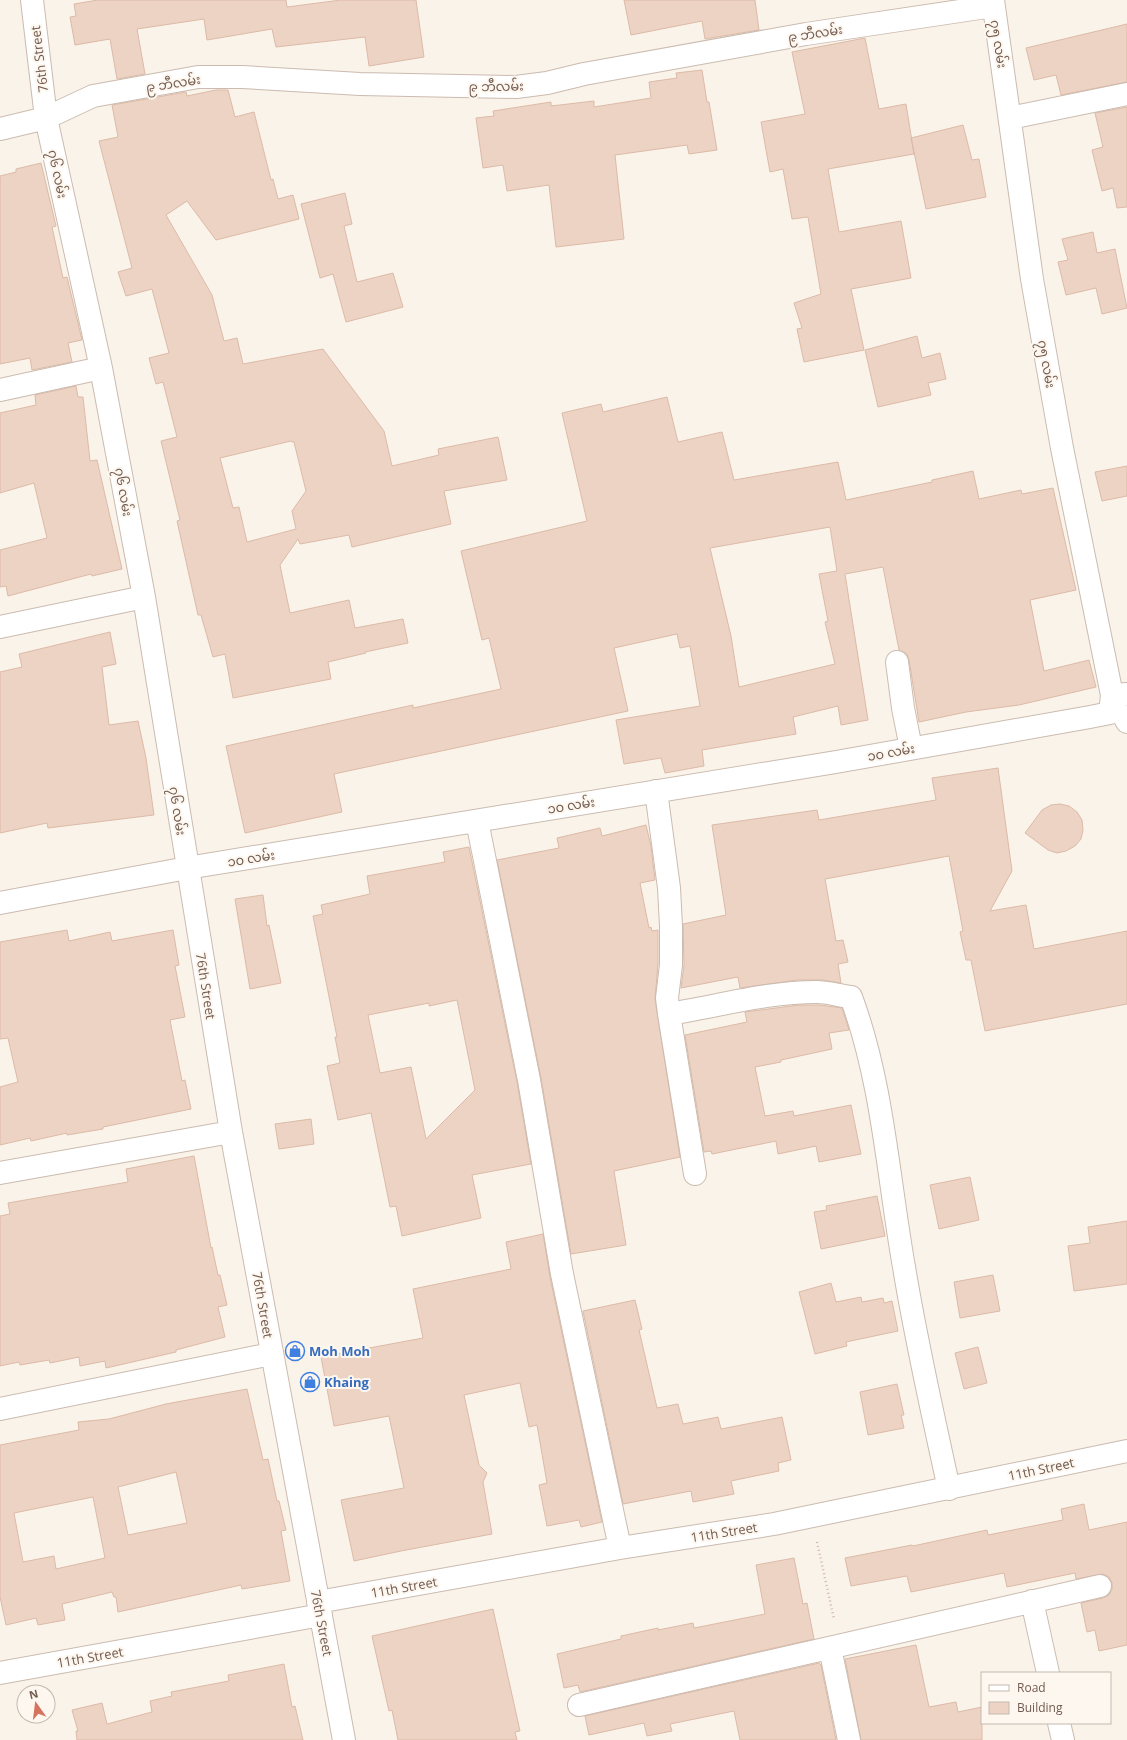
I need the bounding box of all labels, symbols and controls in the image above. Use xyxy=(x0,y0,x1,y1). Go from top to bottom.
street label: ၇၅ လမ်း xyxy=(984,19,1012,70)
street label: ၉ ဘီလမ်း xyxy=(786,20,844,48)
street label: 76th Street xyxy=(26,24,52,93)
street label: ၉ ဘီလမ်း xyxy=(144,70,202,98)
street label: ၉ ဘီလမ်း xyxy=(468,77,524,97)
street label: ၇၆ လမ်း xyxy=(42,148,72,200)
street label: ၇၅ လမ်း xyxy=(1032,339,1060,390)
street label: ၇၆ လမ်း xyxy=(109,466,137,518)
street label: ၁၀ လမ်း xyxy=(866,739,916,765)
street label: ၇၆ လမ်း xyxy=(163,785,191,837)
street label: ၁၀ လမ်း xyxy=(546,792,596,818)
street label: ၁၀ လမ်း xyxy=(226,845,276,871)
street label: 76th Street xyxy=(192,951,220,1021)
street label: 76th Street xyxy=(248,1270,278,1340)
shop icon: Moh Moh xyxy=(284,1340,306,1362)
place label: Moh Moh xyxy=(309,1342,370,1360)
shop icon: Khaing xyxy=(299,1371,321,1393)
place label: Khaing xyxy=(324,1373,370,1391)
street label: 11th Street xyxy=(1006,1453,1076,1485)
street label: 11th Street xyxy=(689,1518,759,1546)
street label: 11th Street xyxy=(369,1572,439,1602)
street label: 76th Street xyxy=(307,1588,337,1658)
street label: 11th Street xyxy=(55,1642,125,1672)
legend xyxy=(981,1672,1111,1724)
text: Road xyxy=(1017,1679,1046,1696)
north arrow xyxy=(16,1684,56,1724)
text: N xyxy=(27,1685,40,1702)
text: Building xyxy=(1017,1699,1063,1716)

